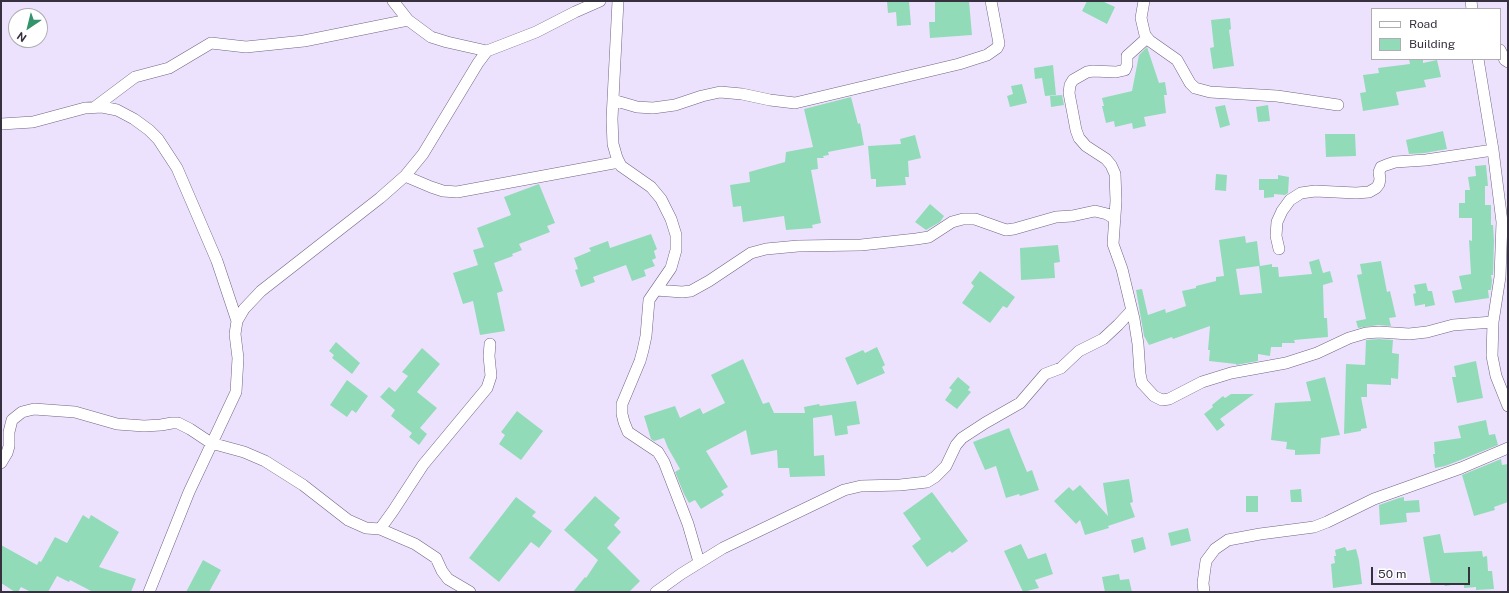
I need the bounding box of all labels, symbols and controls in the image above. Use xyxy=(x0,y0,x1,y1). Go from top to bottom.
north arrow xyxy=(8,8,48,48)
legend xyxy=(1371,8,1501,60)
text: Road xyxy=(1409,17,1437,31)
text: N xyxy=(15,30,29,44)
text: Building xyxy=(1409,37,1455,51)
scale bar xyxy=(1373,559,1472,585)
text: 50 m xyxy=(1378,567,1406,581)

